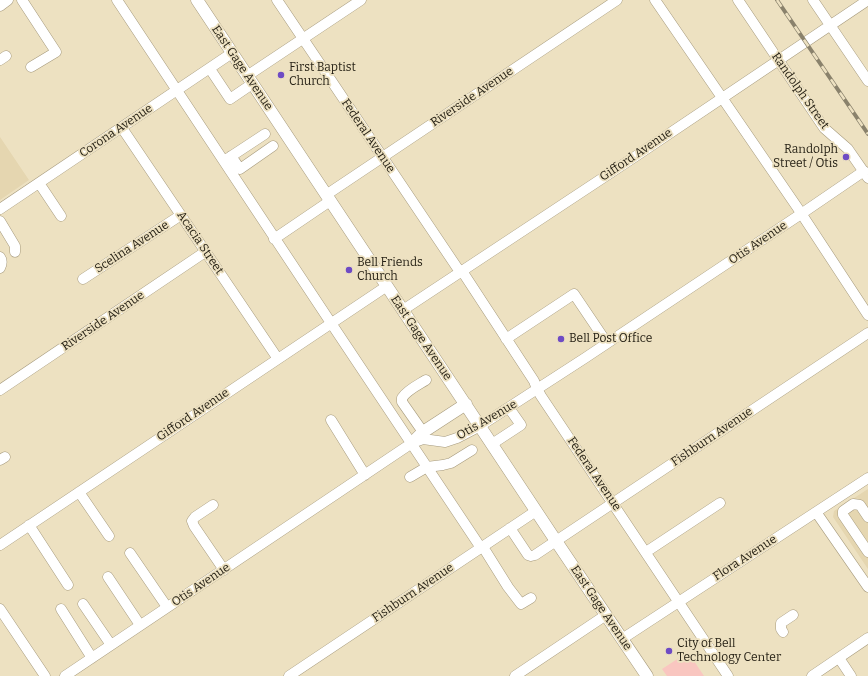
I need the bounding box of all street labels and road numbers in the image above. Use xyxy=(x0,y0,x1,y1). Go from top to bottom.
street label: East Gage Avenue xyxy=(208,23,276,113)
street label: Randolph Street xyxy=(768,50,832,132)
street label: Riverside Avenue xyxy=(428,64,516,130)
street label: Federal Avenue xyxy=(338,96,398,176)
street label: Corona Avenue xyxy=(77,101,155,161)
street label: Gifford Avenue xyxy=(597,126,675,184)
street label: Acacia Street xyxy=(174,209,226,277)
street label: Scelina Avenue xyxy=(92,218,172,276)
street label: Otis Avenue xyxy=(726,218,790,268)
street label: Riverside Avenue xyxy=(59,288,147,354)
street label: East Gage Avenue xyxy=(387,293,455,383)
street label: Gifford Avenue xyxy=(154,386,232,444)
street label: Otis Avenue xyxy=(454,397,520,443)
street label: Fishburn Avenue xyxy=(669,404,755,470)
street label: Federal Avenue xyxy=(564,434,624,514)
street label: Flora Avenue xyxy=(710,532,780,584)
street label: Otis Avenue xyxy=(169,560,233,610)
street label: Fishburn Avenue xyxy=(370,560,456,626)
street label: East Gage Avenue xyxy=(567,563,635,653)

